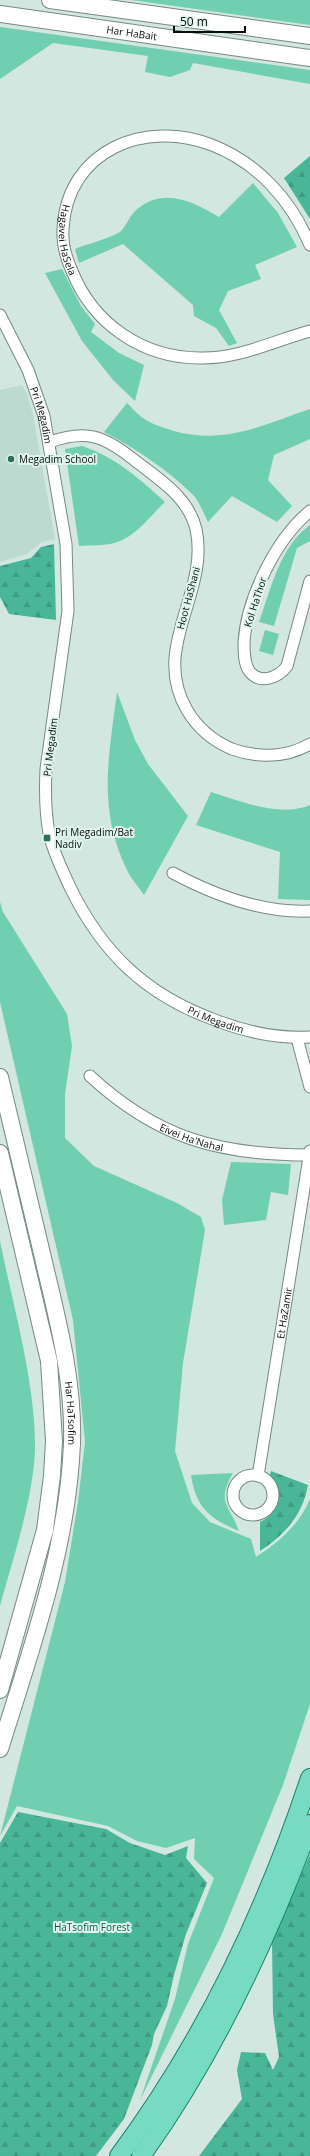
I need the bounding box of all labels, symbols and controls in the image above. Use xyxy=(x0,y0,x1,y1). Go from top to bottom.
scale bar xyxy=(174,8,245,34)
text: 50 m xyxy=(180,13,208,30)
street label: Har HaBait xyxy=(106,22,158,43)
street label: Hagavei HaSela xyxy=(56,203,80,277)
street label: Pri Megadim xyxy=(27,385,56,445)
place label: Megadim School xyxy=(19,452,96,466)
marker: Megadim School xyxy=(6,454,16,464)
street label: Hoot HaShani xyxy=(173,565,203,631)
street label: Kol HaThor xyxy=(240,575,270,629)
street label: Pri Megadim xyxy=(39,717,61,777)
place label: Pri Megadim/Bat Nadiv xyxy=(55,825,133,851)
marker: Pri Megadim/Bat Nadiv xyxy=(42,833,52,843)
street label: Pri Megadim xyxy=(185,1003,245,1036)
street label: Eivei Ha'Nahal xyxy=(158,1120,225,1154)
street label: Et HaZamir xyxy=(273,1286,295,1340)
street label: Har HaTsofim xyxy=(62,1380,79,1445)
park label: HaTsofim Forest xyxy=(54,1920,131,1934)

